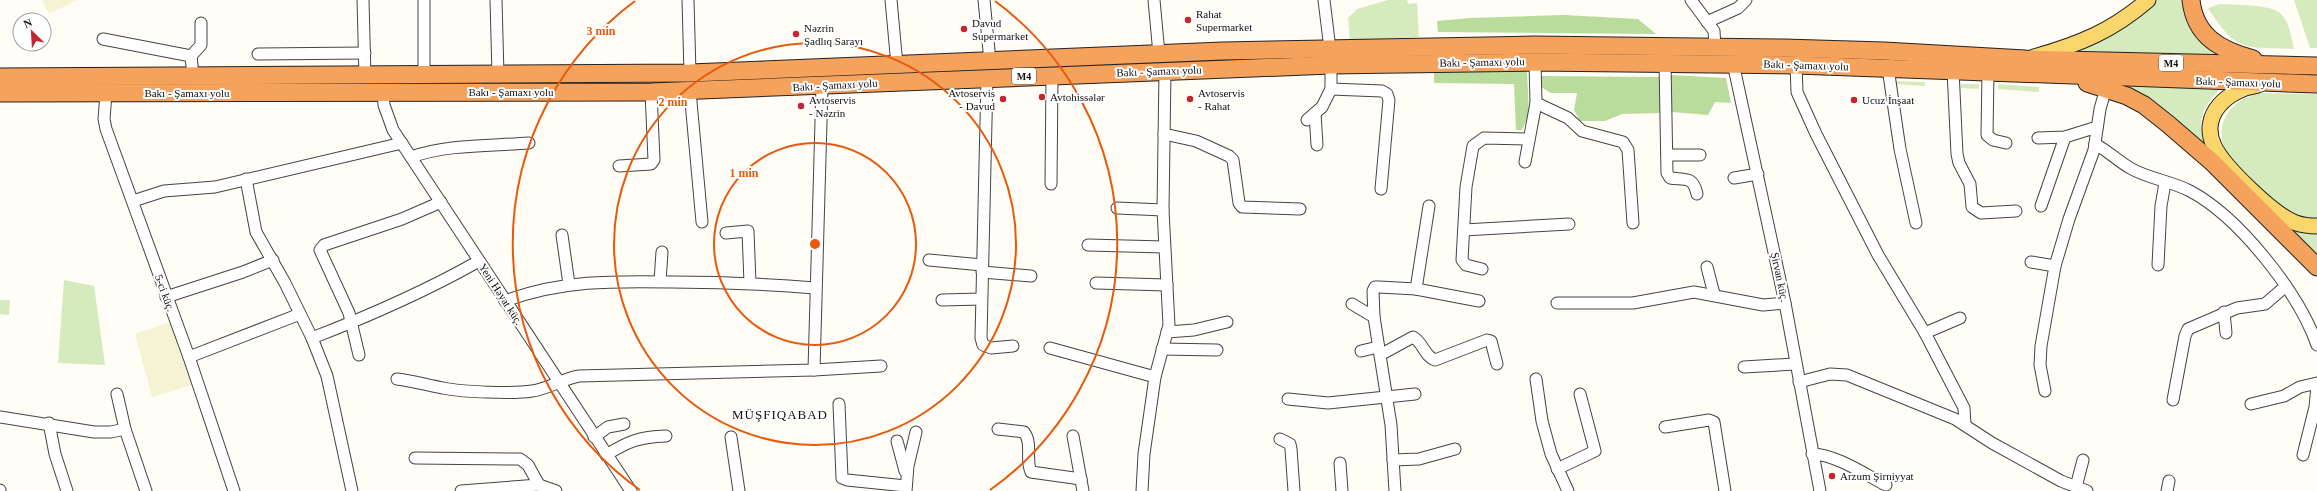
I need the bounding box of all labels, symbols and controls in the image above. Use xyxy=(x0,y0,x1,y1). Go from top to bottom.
place label: Rahat Supermarket xyxy=(1196,8,1252,33)
north arrow xyxy=(12,12,52,52)
marker: Rahat Supermarket xyxy=(1183,15,1193,25)
text: N xyxy=(22,16,34,30)
place label: Davud Supermarket xyxy=(972,17,1028,42)
place label: Nəzrin Şadlıq Sarayı xyxy=(804,22,863,47)
text: 3 min xyxy=(586,24,616,38)
marker: Davud Supermarket xyxy=(959,24,969,34)
marker: Nəzrin Şadlıq Sarayı xyxy=(791,29,801,39)
street label: Bakı - Şamaxı yolu xyxy=(1439,55,1525,69)
road number: M4 xyxy=(2159,55,2183,71)
street label: Bakı - Şamaxı yolu xyxy=(1763,58,1849,73)
street label: Bakı - Şamaxı yolu xyxy=(1116,63,1202,78)
road number: M4 xyxy=(1012,68,1036,84)
street label: Bakı - Şamaxı yolu xyxy=(2195,75,2281,90)
street label: Bakı - Şamaxı yolu xyxy=(792,77,878,93)
street label: Bakı - Şamaxı yolu xyxy=(468,86,554,98)
street label: Bakı - Şamaxı yolu xyxy=(144,87,230,99)
place label: Avtoservis - Davud xyxy=(948,87,995,112)
place label: Avtoservis - Rahat xyxy=(1198,87,1245,112)
place label: Avtohissələr xyxy=(1050,91,1105,103)
marker: Avtohissələr xyxy=(1037,92,1047,102)
place label: Avtoservis - Nəzrin xyxy=(809,94,856,119)
marker: Avtoservis - Davud xyxy=(998,94,1008,104)
marker: Avtoservis - Rahat xyxy=(1185,94,1195,104)
place label: Ucuz İnşaat xyxy=(1862,94,1914,106)
text: 2 min xyxy=(658,95,688,109)
marker: Ucuz İnşaat xyxy=(1849,95,1859,105)
marker: Avtoservis - Nəzrin xyxy=(796,101,806,111)
text: 1 min xyxy=(729,166,759,180)
centre of rings xyxy=(808,237,822,251)
street label: Şirvan küç. xyxy=(1769,251,1791,303)
street label: Yeni Həyat küç. xyxy=(477,261,525,327)
street label: 5-ci küç. xyxy=(153,273,177,313)
district label: MÜŞFIQABAD xyxy=(732,407,828,422)
place label: Arzum Şirniyyat xyxy=(1840,470,1914,482)
marker: Arzum Şirniyyat xyxy=(1827,471,1837,481)

